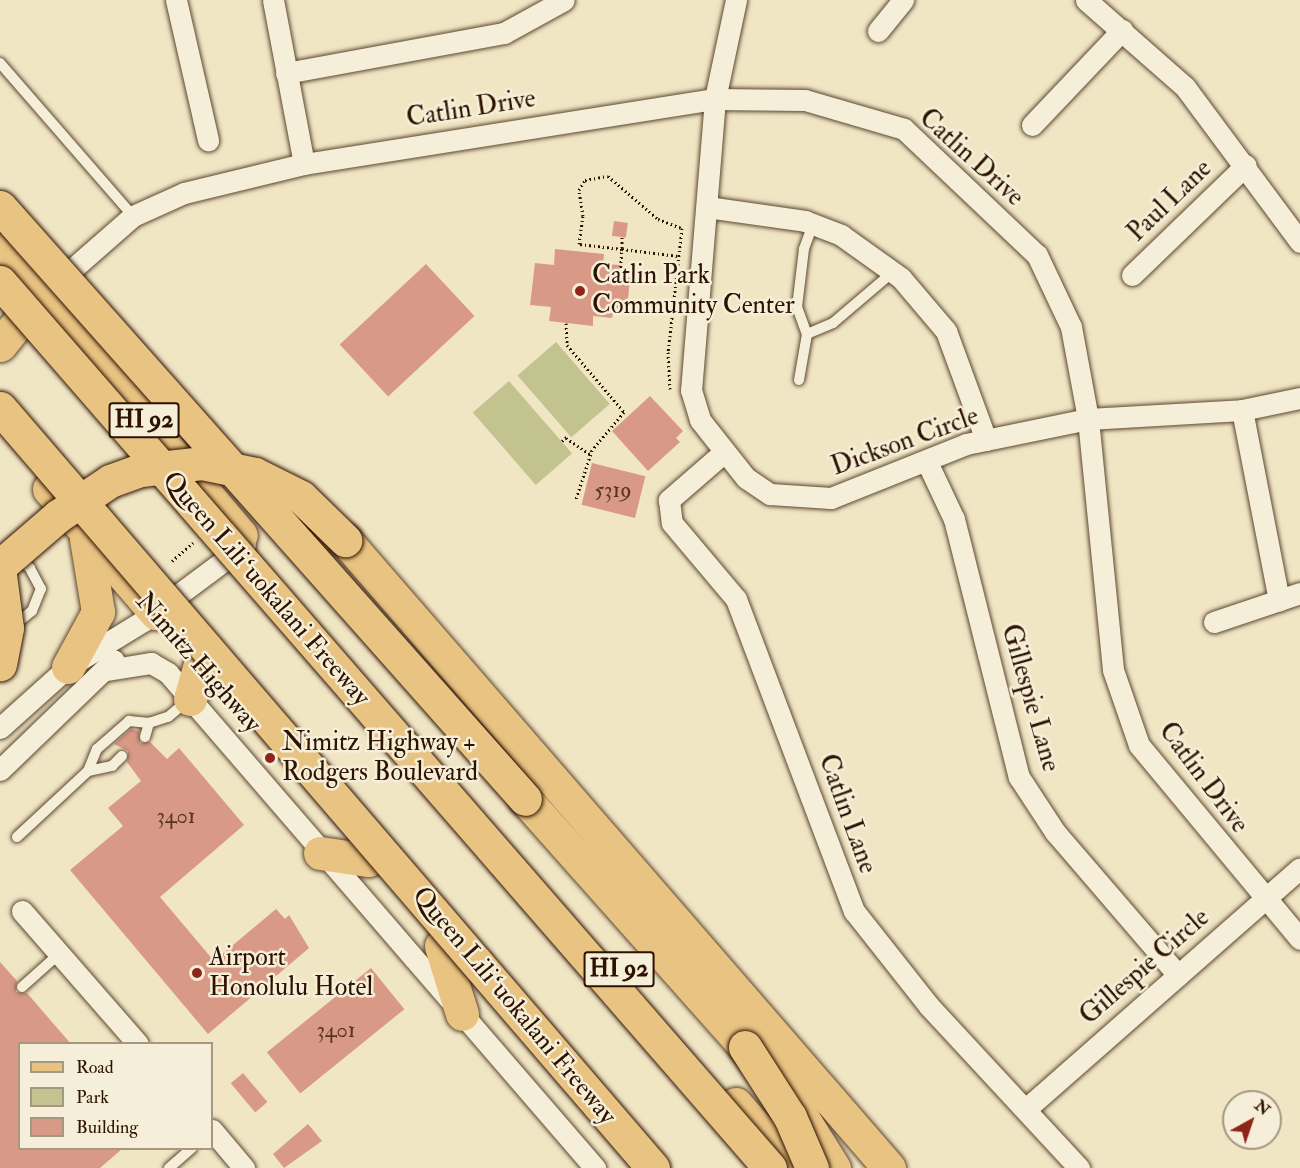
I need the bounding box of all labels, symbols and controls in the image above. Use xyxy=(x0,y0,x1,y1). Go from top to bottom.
street label: Catlin Drive xyxy=(404,83,538,135)
street label: Catlin Drive xyxy=(912,103,1030,213)
street label: Paul Lane xyxy=(1122,153,1218,249)
place label: Catlin Park Community Center xyxy=(592,260,795,322)
marker: Catlin Park Community Center xyxy=(573,284,587,298)
road number: HI 92 xyxy=(108,399,180,441)
street label: Dickson Circle xyxy=(827,401,983,483)
street label: Queen Liliʻuokalani Freeway xyxy=(156,465,376,713)
house number: 5319 xyxy=(594,478,632,504)
street label: Nimitz Highway xyxy=(129,587,267,739)
street label: Gillespie Lane xyxy=(994,621,1066,775)
street label: Catlin Drive xyxy=(1151,717,1255,839)
place label: Nimitz Highway + Rodgers Boulevard xyxy=(282,727,478,788)
street label: Catlin Lane xyxy=(811,750,883,878)
marker: Nimitz Highway + Rodgers Boulevard xyxy=(263,751,277,765)
house number: 3401 xyxy=(156,804,196,830)
street label: Queen Liliʻuokalani Freeway xyxy=(405,881,623,1131)
street label: Gillespie Circle xyxy=(1074,902,1216,1032)
place label: Airport Honolulu Hotel xyxy=(209,942,373,1004)
road number: HI 92 xyxy=(583,948,655,990)
marker: Airport Honolulu Hotel xyxy=(190,966,204,980)
house number: 3401 xyxy=(316,1018,356,1044)
legend xyxy=(18,1042,213,1150)
text: Road xyxy=(76,1056,114,1079)
text: Park xyxy=(76,1086,109,1109)
north arrow xyxy=(1222,1090,1282,1150)
text: N xyxy=(1250,1095,1274,1120)
text: Building xyxy=(76,1116,138,1139)

